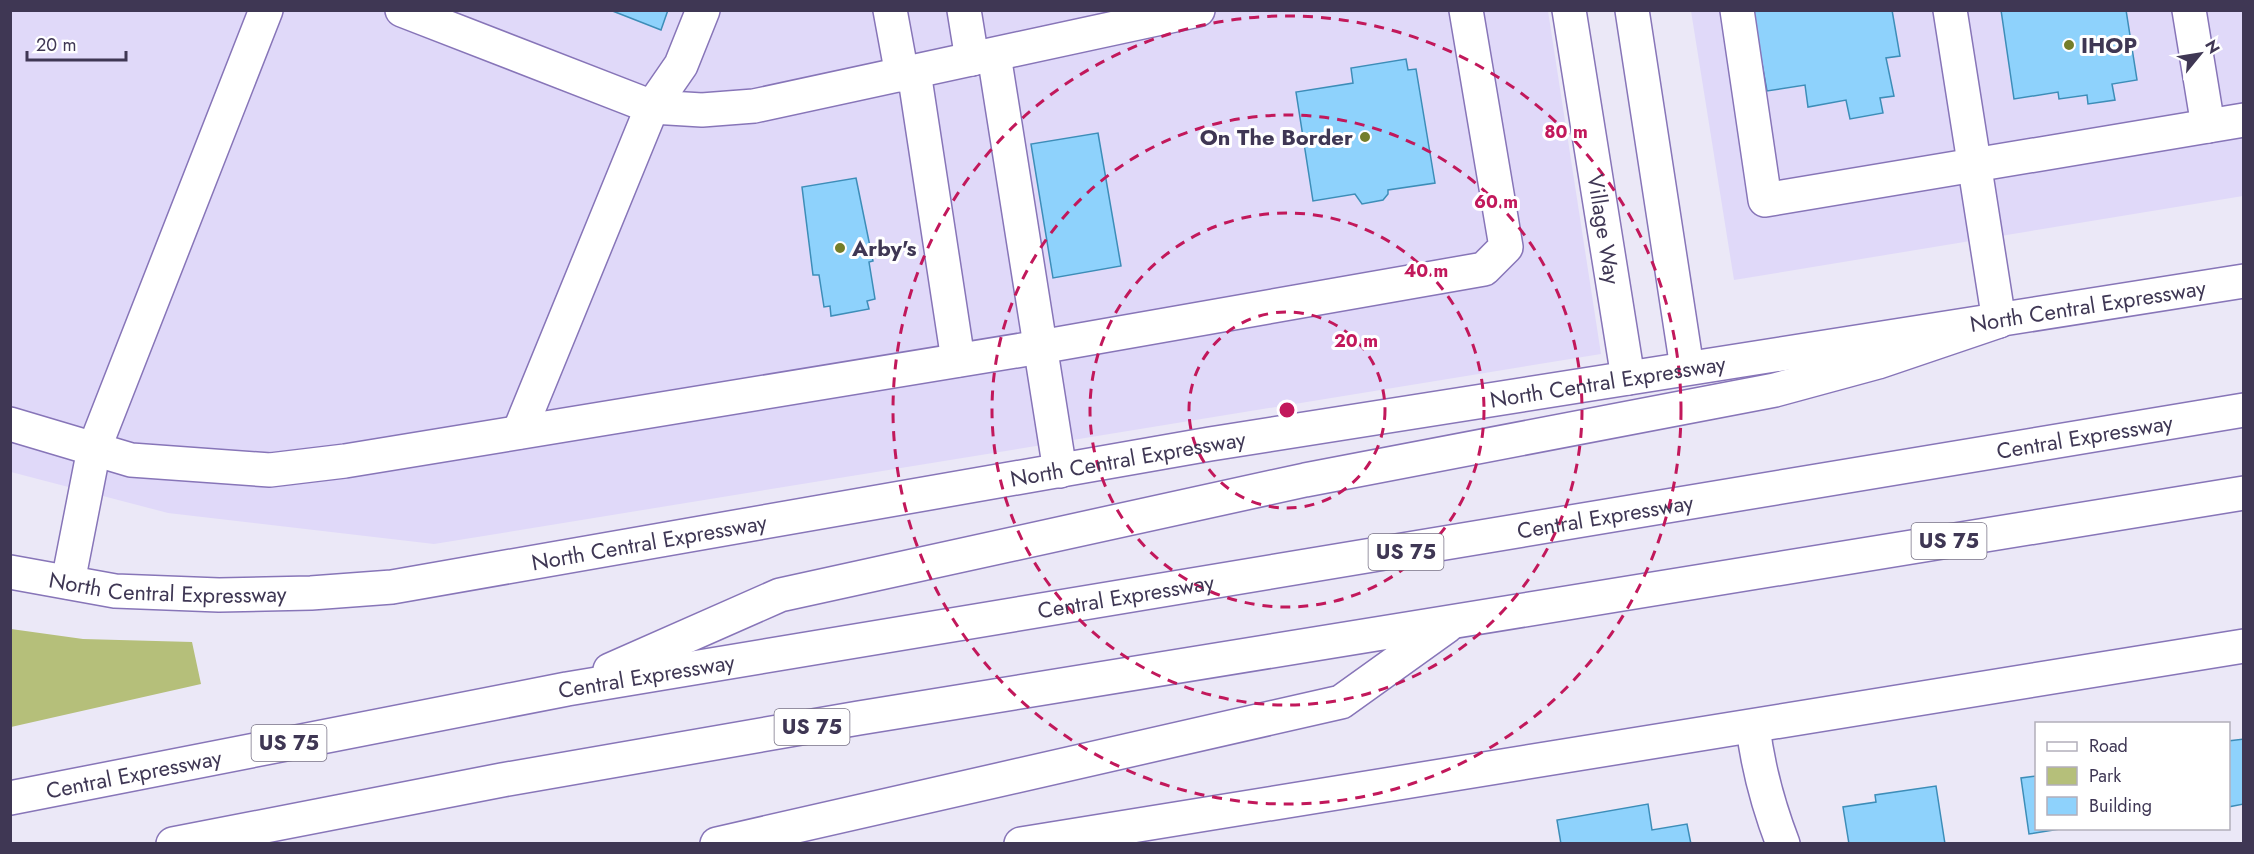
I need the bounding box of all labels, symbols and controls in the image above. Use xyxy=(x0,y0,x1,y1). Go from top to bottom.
scale bar xyxy=(27,24,126,62)
north arrow xyxy=(2170,24,2230,84)
place label: IHOP xyxy=(2081,29,2137,61)
text: 20 m xyxy=(36,32,76,58)
text: N xyxy=(2199,35,2226,58)
marker: IHOP xyxy=(2062,38,2076,52)
text: 80 m xyxy=(1544,119,1588,145)
place label: On The Border xyxy=(1200,121,1353,153)
marker: On The Border xyxy=(1358,130,1372,144)
street label: Village Way xyxy=(1580,172,1629,287)
text: 60 m xyxy=(1474,189,1518,215)
place label: Arby's xyxy=(851,232,917,264)
marker: Arby's xyxy=(833,241,847,255)
text: 40 m xyxy=(1404,258,1448,284)
street label: North Central Expressway xyxy=(1967,271,2208,340)
text: 20 m xyxy=(1334,328,1378,354)
street label: North Central Expressway xyxy=(1487,347,1728,416)
centre of rings xyxy=(1277,400,1297,420)
street label: Central Expressway xyxy=(1994,406,2175,467)
street label: North Central Expressway xyxy=(1008,423,1248,495)
street label: Central Expressway xyxy=(1515,486,1696,547)
street label: North Central Expressway xyxy=(529,506,770,578)
road number: US 75 xyxy=(1912,523,1986,559)
road number: US 75 xyxy=(1368,534,1444,570)
street label: North Central Expressway xyxy=(46,563,287,611)
street label: Central Expressway xyxy=(1035,566,1217,626)
street label: Central Expressway xyxy=(555,645,737,706)
road number: US 75 xyxy=(774,709,850,745)
legend xyxy=(2035,722,2230,830)
road number: US 75 xyxy=(252,725,326,761)
text: Road xyxy=(2089,733,2128,759)
street label: Central Expressway xyxy=(43,741,225,807)
text: Park xyxy=(2089,763,2121,789)
text: Building xyxy=(2089,793,2152,819)

